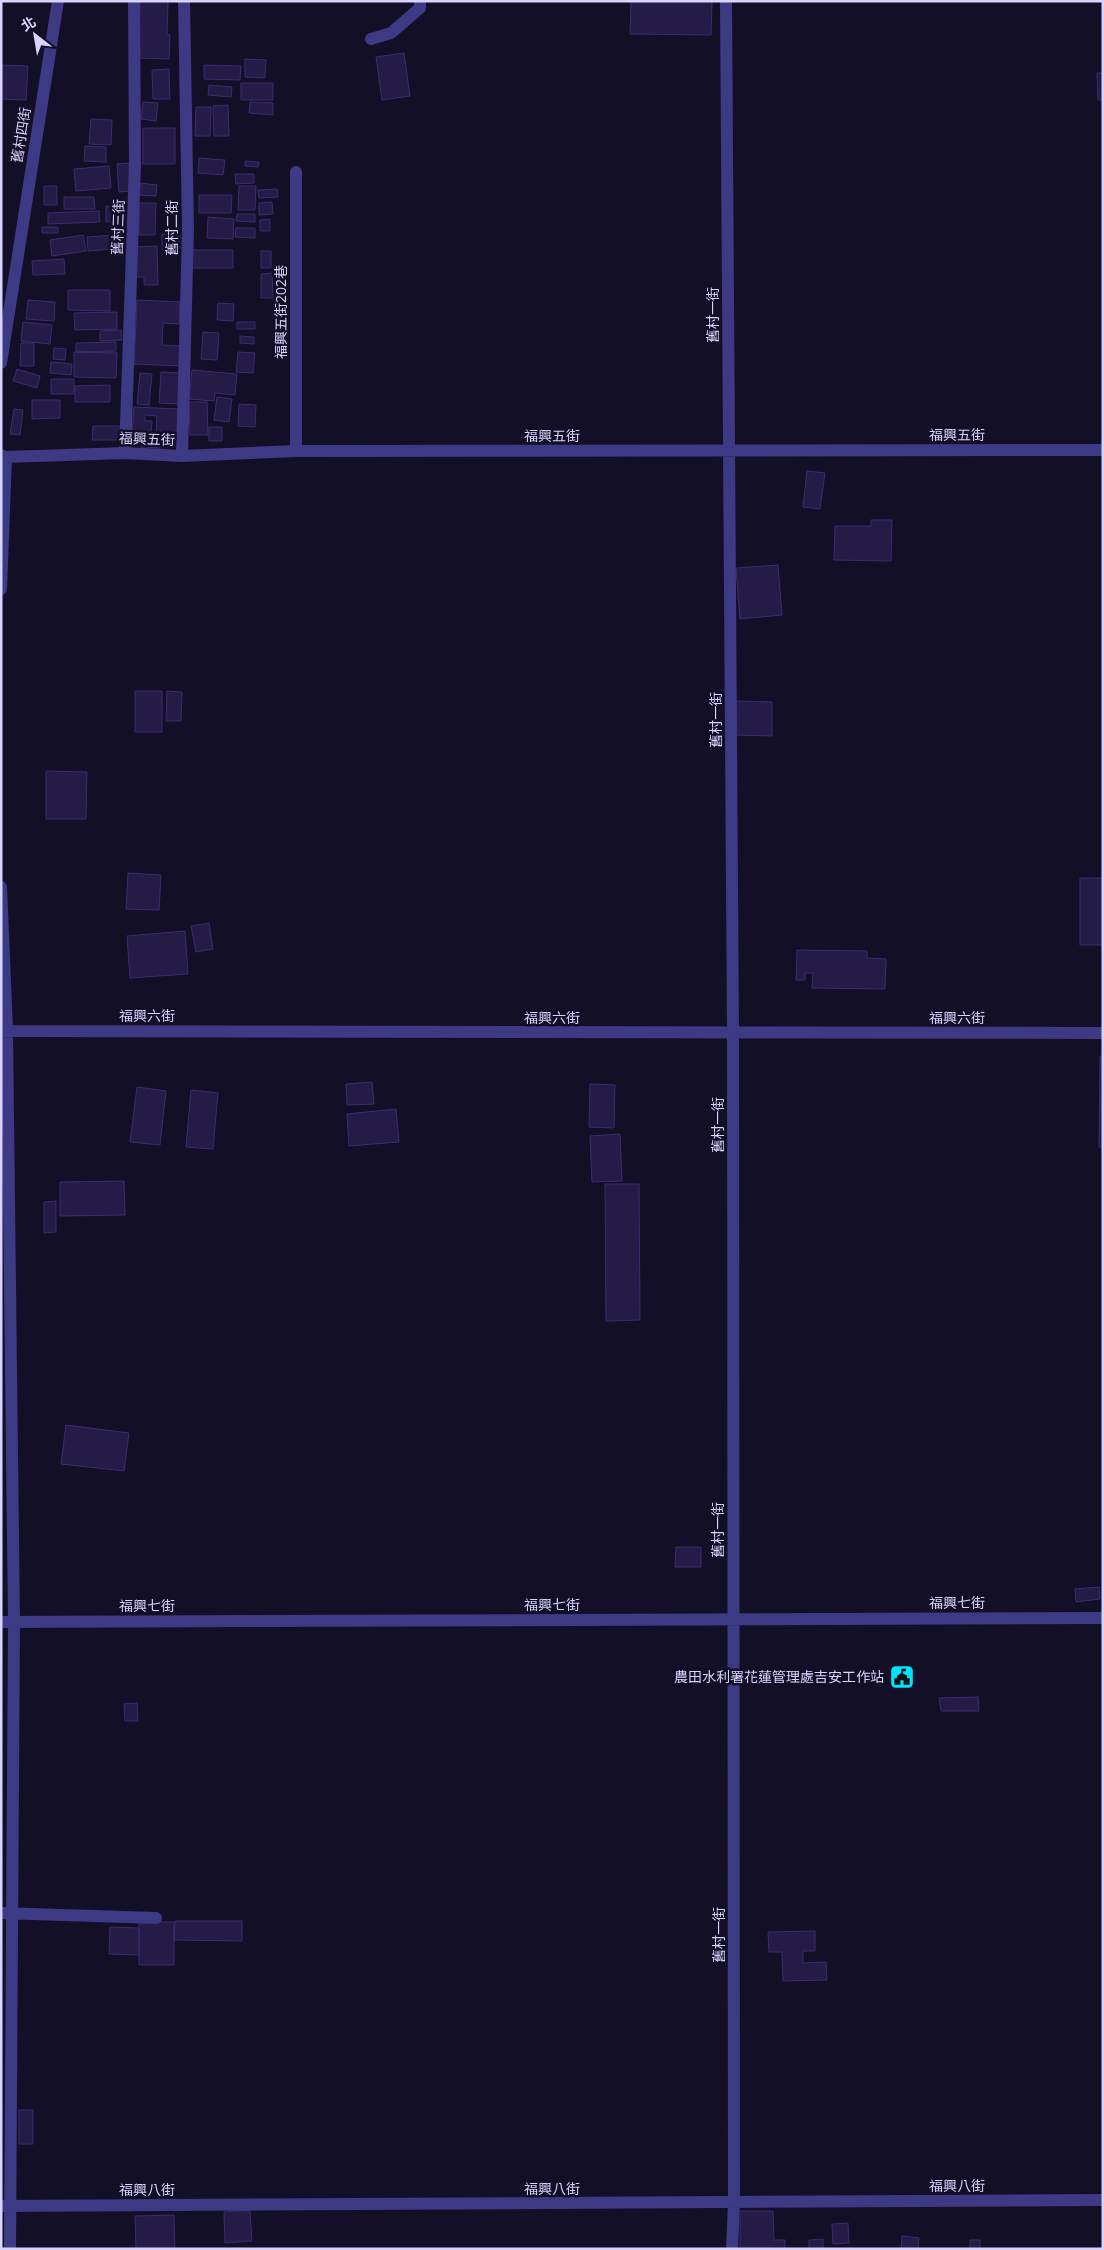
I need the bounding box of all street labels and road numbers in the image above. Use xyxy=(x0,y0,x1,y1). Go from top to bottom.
street label: 舊村四街 xyxy=(7,106,34,164)
street label: 舊村三街 xyxy=(107,199,128,255)
street label: 舊村二街 xyxy=(162,200,181,256)
street label: 福興五街202巷 xyxy=(271,265,290,359)
street label: 舊村一街 xyxy=(703,287,722,343)
street label: 福興五街 xyxy=(929,425,985,444)
street label: 福興五街 xyxy=(524,426,580,445)
street label: 福興五街 xyxy=(119,428,175,449)
street label: 舊村一街 xyxy=(706,692,725,748)
street label: 福興六街 xyxy=(119,1006,175,1025)
street label: 福興六街 xyxy=(524,1008,580,1027)
street label: 福興六街 xyxy=(929,1008,985,1027)
street label: 舊村一街 xyxy=(708,1097,727,1153)
street label: 舊村一街 xyxy=(708,1502,727,1558)
street label: 福興七街 xyxy=(929,1593,985,1612)
street label: 福興七街 xyxy=(524,1595,580,1614)
street label: 福興七街 xyxy=(119,1596,175,1615)
street label: 舊村一街 xyxy=(709,1907,728,1963)
street label: 福興八街 xyxy=(929,2176,985,2195)
street label: 福興八街 xyxy=(524,2179,580,2198)
street label: 福興八街 xyxy=(119,2180,175,2199)

